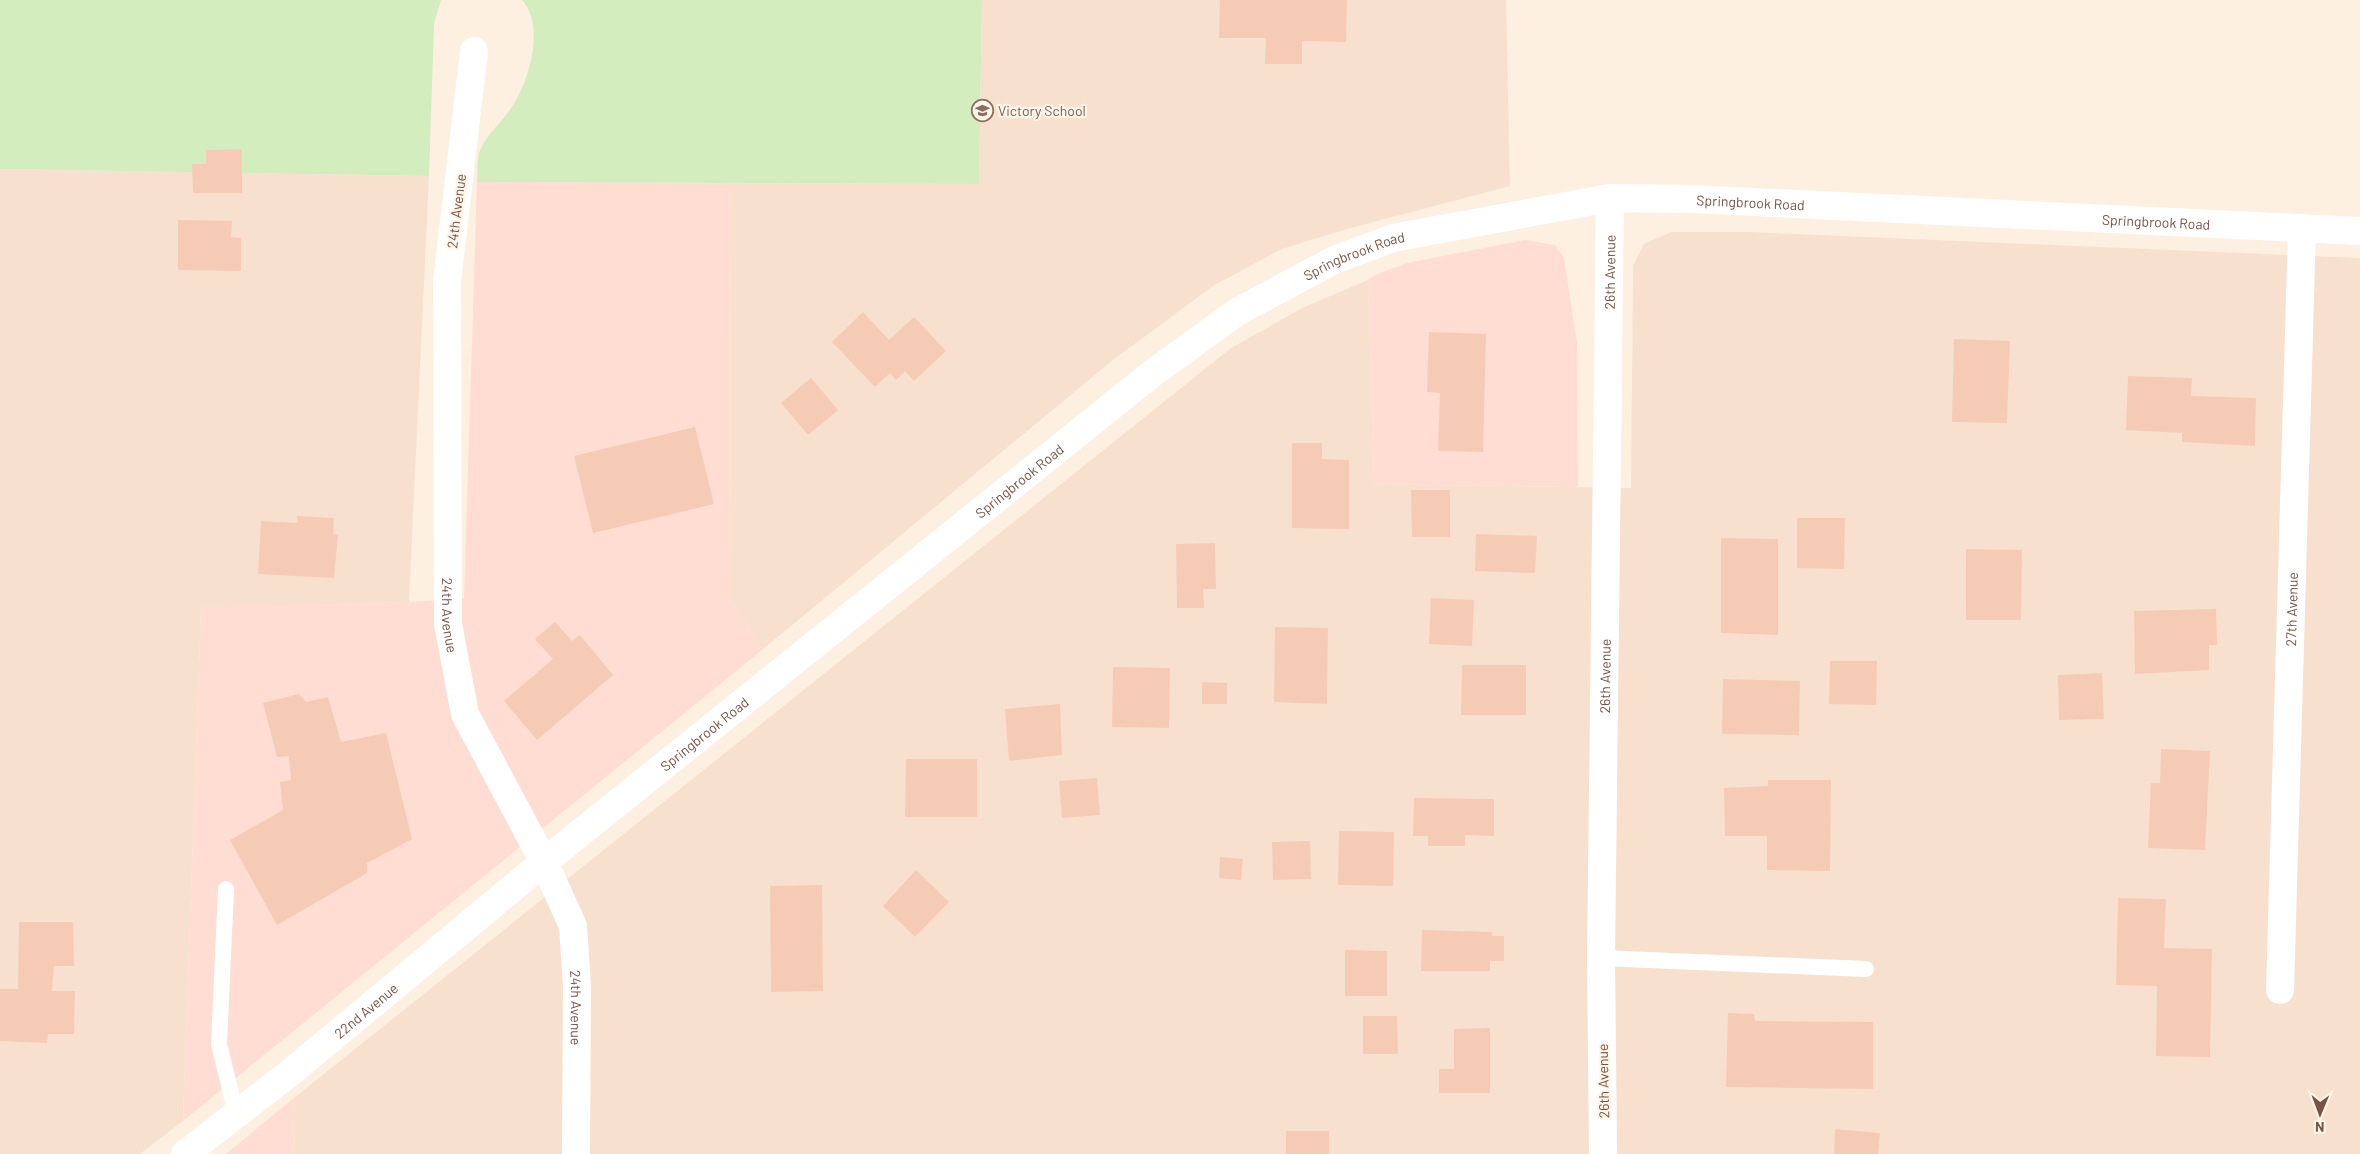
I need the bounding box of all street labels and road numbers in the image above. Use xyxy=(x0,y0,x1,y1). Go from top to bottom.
street label: 24th Avenue xyxy=(443,173,469,249)
street label: Springbrook Road xyxy=(1696,191,1805,213)
street label: Springbrook Road xyxy=(2102,210,2211,232)
street label: Springbrook Road xyxy=(1300,228,1406,284)
street label: 26th Avenue xyxy=(1600,235,1618,310)
street label: Springbrook Road xyxy=(971,440,1067,521)
street label: 27th Avenue xyxy=(2281,572,2301,646)
street label: 24th Avenue xyxy=(439,578,462,654)
street label: 26th Avenue xyxy=(1595,639,1613,713)
street label: Springbrook Road xyxy=(656,693,752,774)
street label: 24th Avenue xyxy=(567,970,586,1045)
street label: 22nd Avenue xyxy=(330,979,401,1041)
street label: 26th Avenue xyxy=(1594,1044,1612,1118)

